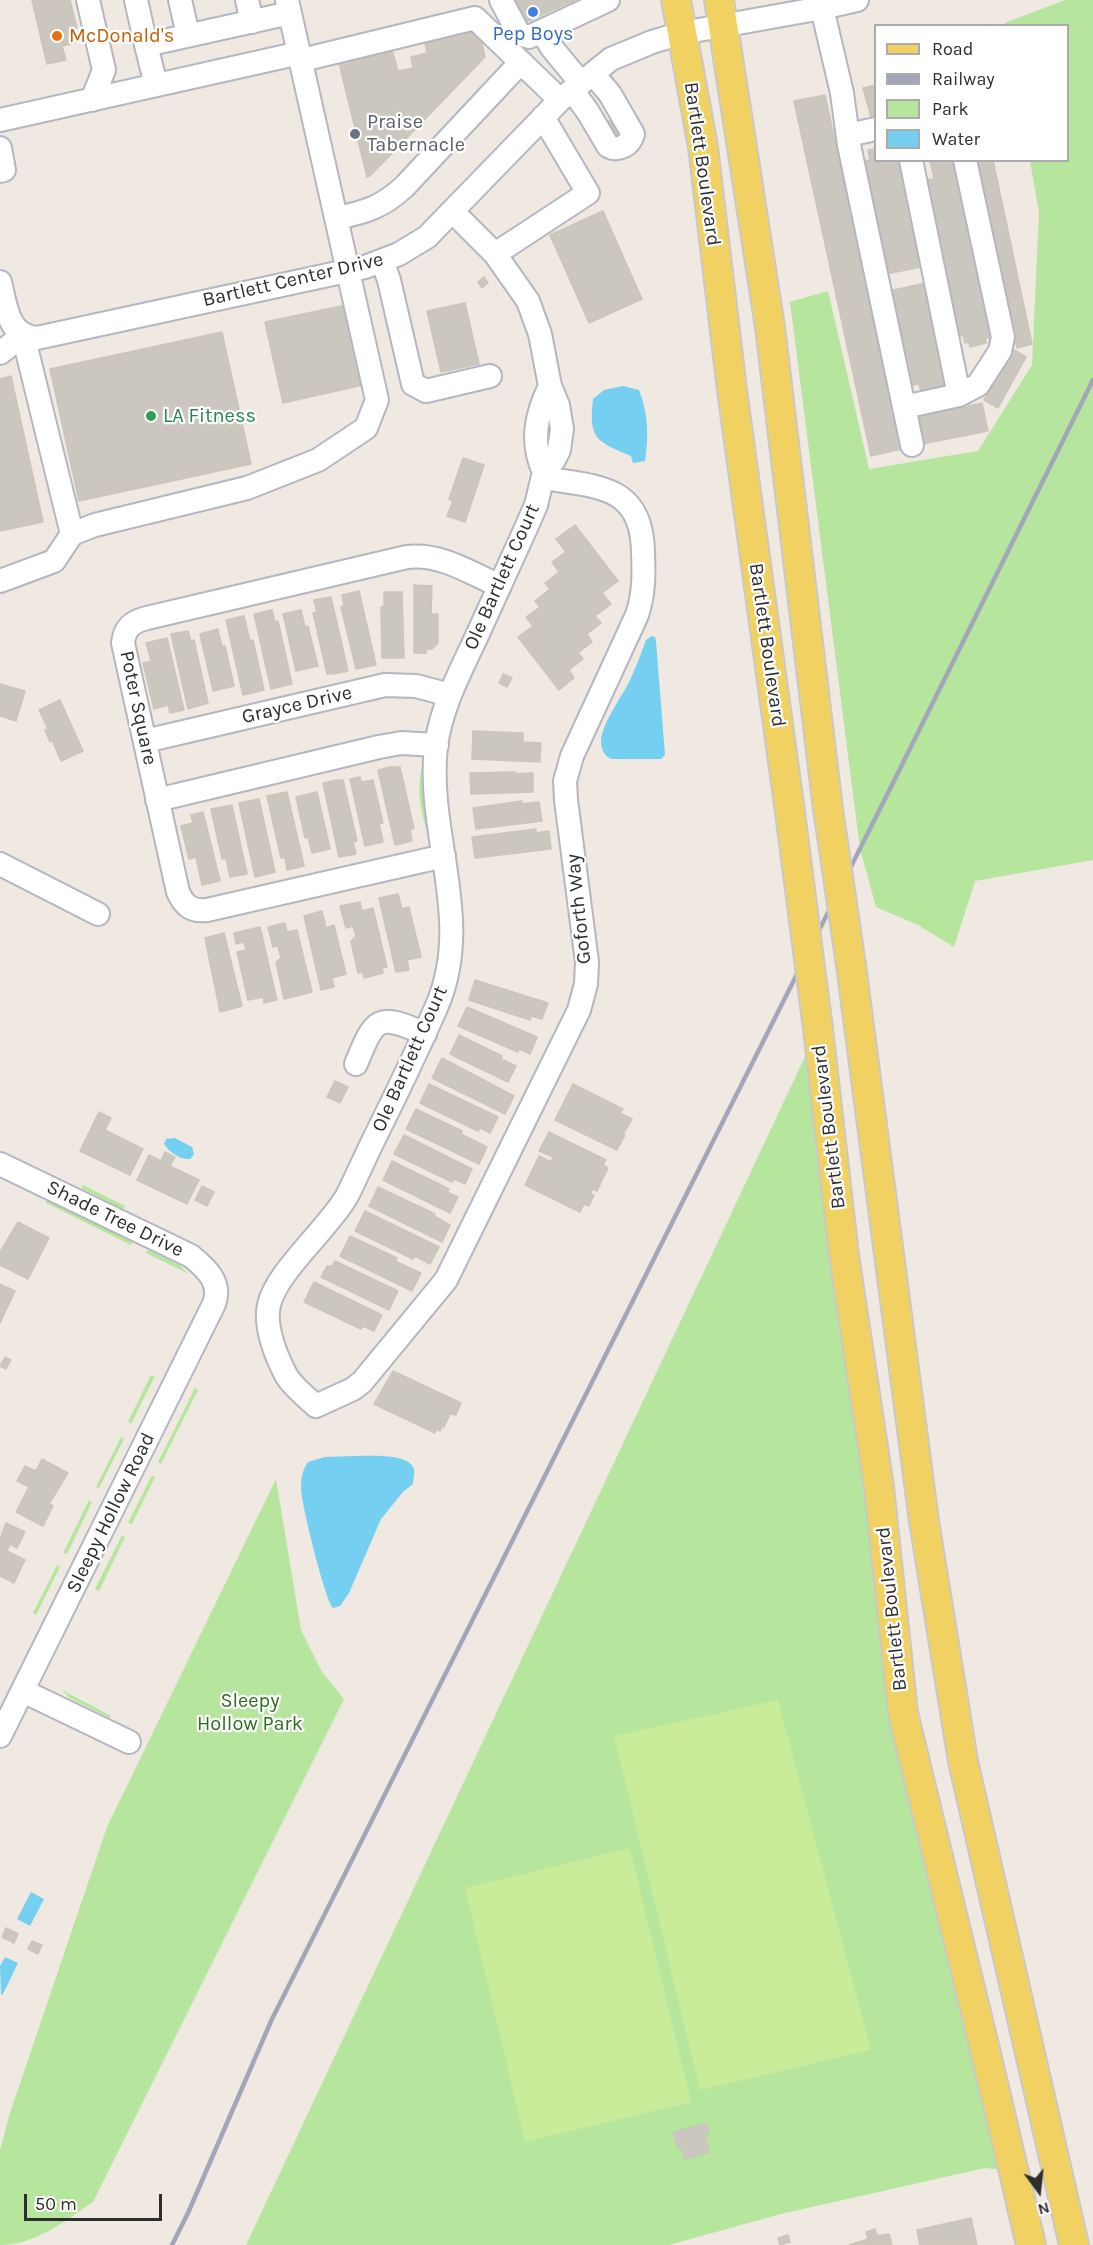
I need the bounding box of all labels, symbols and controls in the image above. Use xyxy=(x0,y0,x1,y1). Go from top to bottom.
marker: Pep Boys xyxy=(526,5,540,19)
place label: Pep Boys xyxy=(493,22,573,46)
place label: McDonald's xyxy=(69,24,174,48)
legend xyxy=(874,24,1069,162)
marker: McDonald's xyxy=(50,29,64,43)
text: Road xyxy=(932,38,973,60)
text: Railway xyxy=(932,68,995,90)
street label: Bartlett Boulevard xyxy=(679,80,725,248)
text: Park xyxy=(932,98,969,120)
place label: Praise Tabernacle xyxy=(367,110,465,157)
marker: Praise Tabernacle xyxy=(348,127,362,141)
text: Water xyxy=(932,128,980,150)
street label: Bartlett Center Drive xyxy=(200,248,386,312)
place label: LA Fitness xyxy=(163,404,256,428)
marker: LA Fitness xyxy=(144,409,158,423)
street label: Ole Bartlett Court xyxy=(459,500,545,654)
street label: Bartlett Boulevard xyxy=(744,561,790,729)
street label: Poter Square xyxy=(114,649,162,767)
street label: Grayce Drive xyxy=(240,681,354,729)
street label: Goforth Way xyxy=(561,853,597,965)
street label: Ole Bartlett Court xyxy=(367,982,453,1136)
street label: Bartlett Boulevard xyxy=(807,1043,851,1211)
street label: Shade Tree Drive xyxy=(42,1175,188,1263)
street label: Sleepy Hollow Road xyxy=(62,1429,160,1597)
street label: Bartlett Boulevard xyxy=(871,1526,913,1692)
park label: Sleepy Hollow Park xyxy=(197,1689,303,1736)
north arrow xyxy=(1009,2161,1069,2221)
scale bar xyxy=(27,2182,165,2220)
text: 50 m xyxy=(35,2193,77,2215)
text: N xyxy=(1036,2198,1052,2220)

